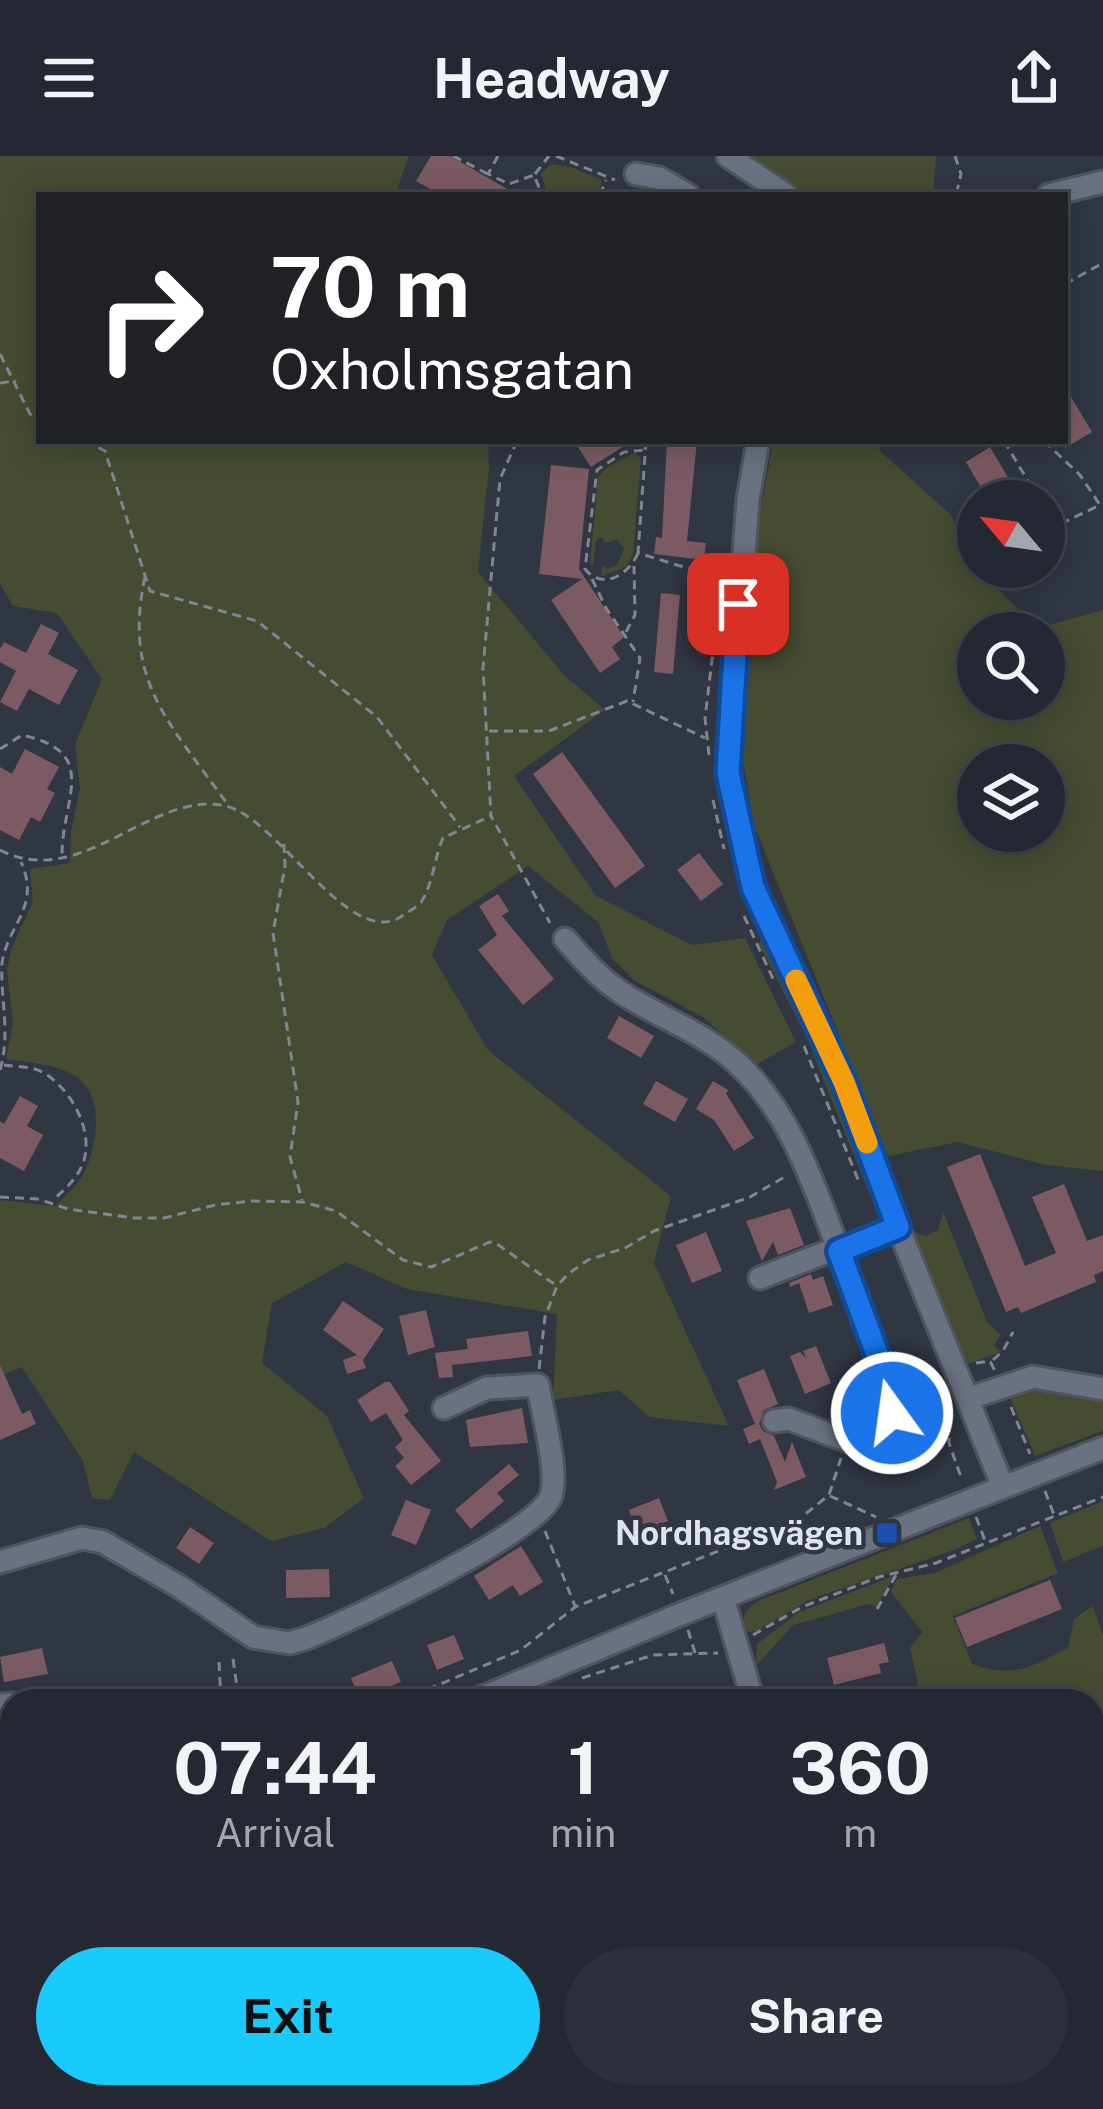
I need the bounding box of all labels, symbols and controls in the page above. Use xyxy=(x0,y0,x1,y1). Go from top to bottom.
icon: menu xyxy=(36,45,102,111)
icon: share xyxy=(1001,45,1067,111)
text: Headway xyxy=(433,47,670,110)
text: 70 m xyxy=(270,237,470,336)
icon: right xyxy=(72,240,228,396)
text: Oxholmsgatan xyxy=(270,338,634,401)
north arrow xyxy=(957,480,1065,588)
map controls xyxy=(957,480,1065,852)
pin xyxy=(687,553,789,655)
icon: arrive xyxy=(705,571,771,637)
button: search xyxy=(957,612,1065,720)
button: layers xyxy=(957,744,1065,852)
position arrow xyxy=(829,1350,955,1476)
place label: Nordhagsvägen xyxy=(615,1514,863,1552)
marker: Nordhagsvägen xyxy=(874,1520,900,1546)
text: 07:44 xyxy=(173,1726,377,1810)
text: 1 xyxy=(568,1726,599,1810)
text: 360 xyxy=(789,1726,931,1810)
text: Arrival xyxy=(215,1810,335,1856)
text: min xyxy=(550,1810,616,1856)
text: m xyxy=(843,1810,877,1856)
button: Exit xyxy=(36,1947,540,2085)
button: Share xyxy=(564,1947,1068,2085)

